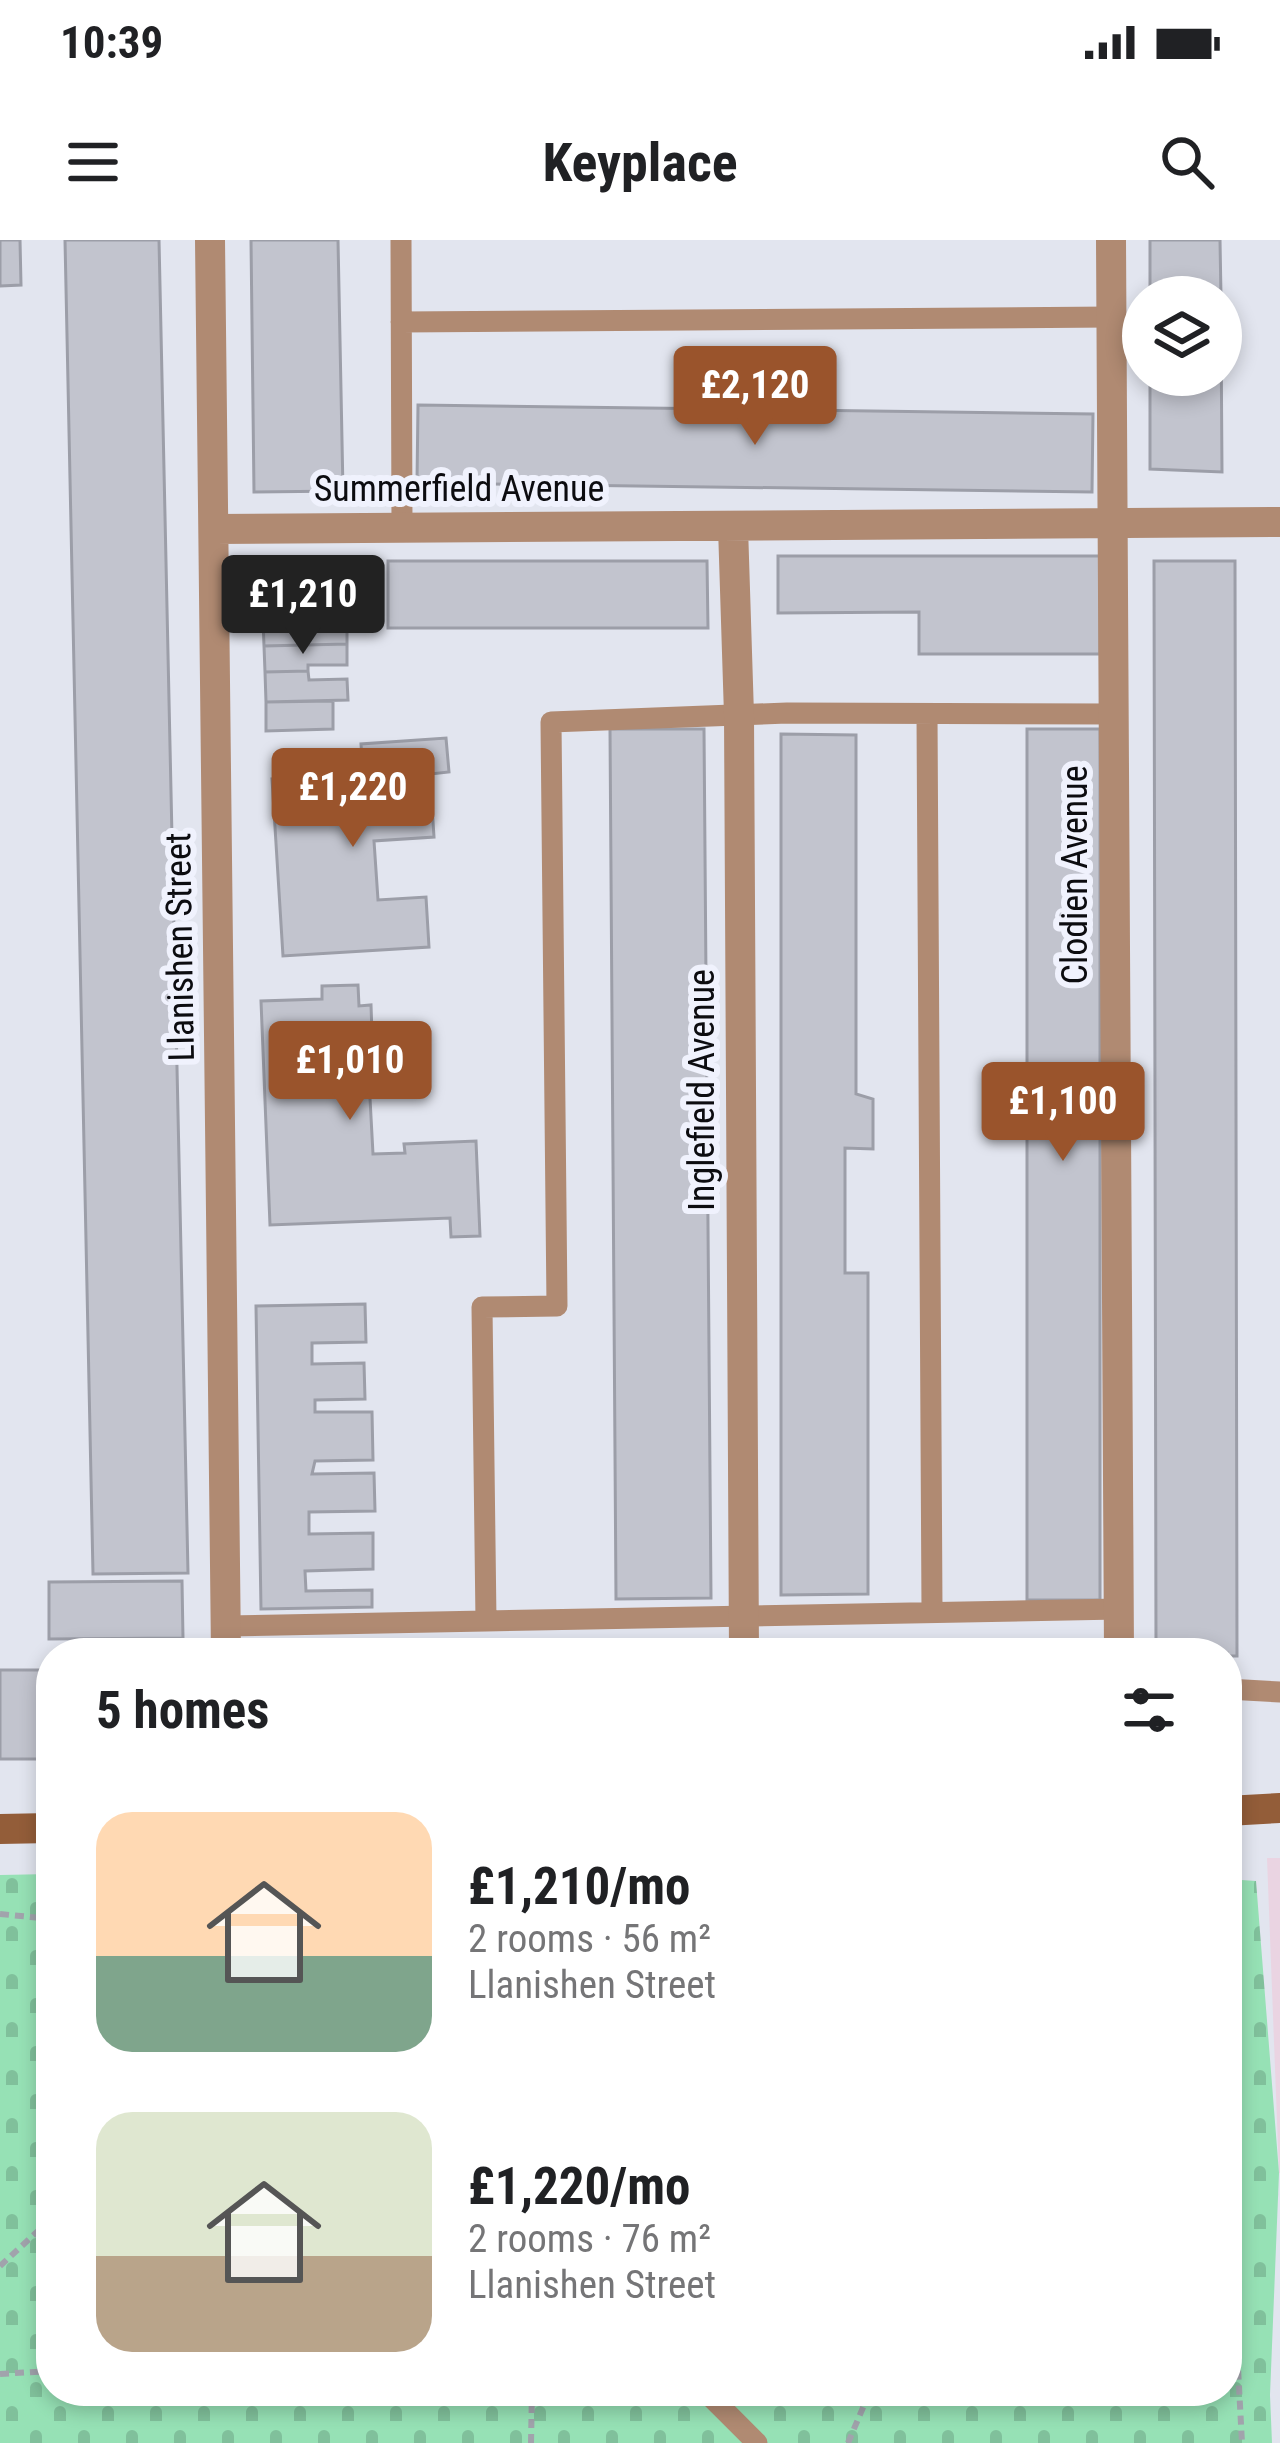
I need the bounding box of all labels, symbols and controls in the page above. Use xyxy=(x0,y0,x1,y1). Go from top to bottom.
text: 10:39 xyxy=(60,16,163,69)
icon: menu xyxy=(60,129,126,195)
icon: search xyxy=(1154,129,1220,195)
text: Keyplace xyxy=(542,131,738,194)
map controls xyxy=(1122,276,1242,396)
button: layers xyxy=(1122,276,1242,396)
pin: £2,120 xyxy=(657,346,853,448)
text: £2,120 xyxy=(701,362,809,408)
street label: Summerfield Avenue xyxy=(314,468,604,510)
pin: £1,210 xyxy=(205,555,401,657)
text: £1,210 xyxy=(249,571,357,617)
pin: £1,220 xyxy=(255,748,451,850)
text: £1,220 xyxy=(299,764,407,810)
street label: Clodien Avenue xyxy=(1054,765,1096,985)
street label: Llanishen Street xyxy=(157,832,203,1062)
street label: Inglefield Avenue xyxy=(681,969,723,1211)
pin: £1,010 xyxy=(252,1021,448,1123)
text: £1,010 xyxy=(296,1037,404,1083)
pin: £1,100 xyxy=(965,1062,1161,1164)
text: £1,100 xyxy=(1009,1078,1117,1124)
icon: filters xyxy=(1116,1677,1182,1743)
text: 5 homes xyxy=(96,1681,269,1740)
text: £1,210/mo xyxy=(468,1857,690,1916)
icon: home xyxy=(192,1860,336,2004)
text: 2 rooms · 56 m² xyxy=(468,1916,711,1962)
text: Llanishen Street xyxy=(468,1962,716,2008)
text: £1,220/mo xyxy=(468,2157,690,2216)
icon: home xyxy=(192,2160,336,2304)
text: 2 rooms · 76 m² xyxy=(468,2216,711,2262)
text: Llanishen Street xyxy=(468,2262,716,2308)

